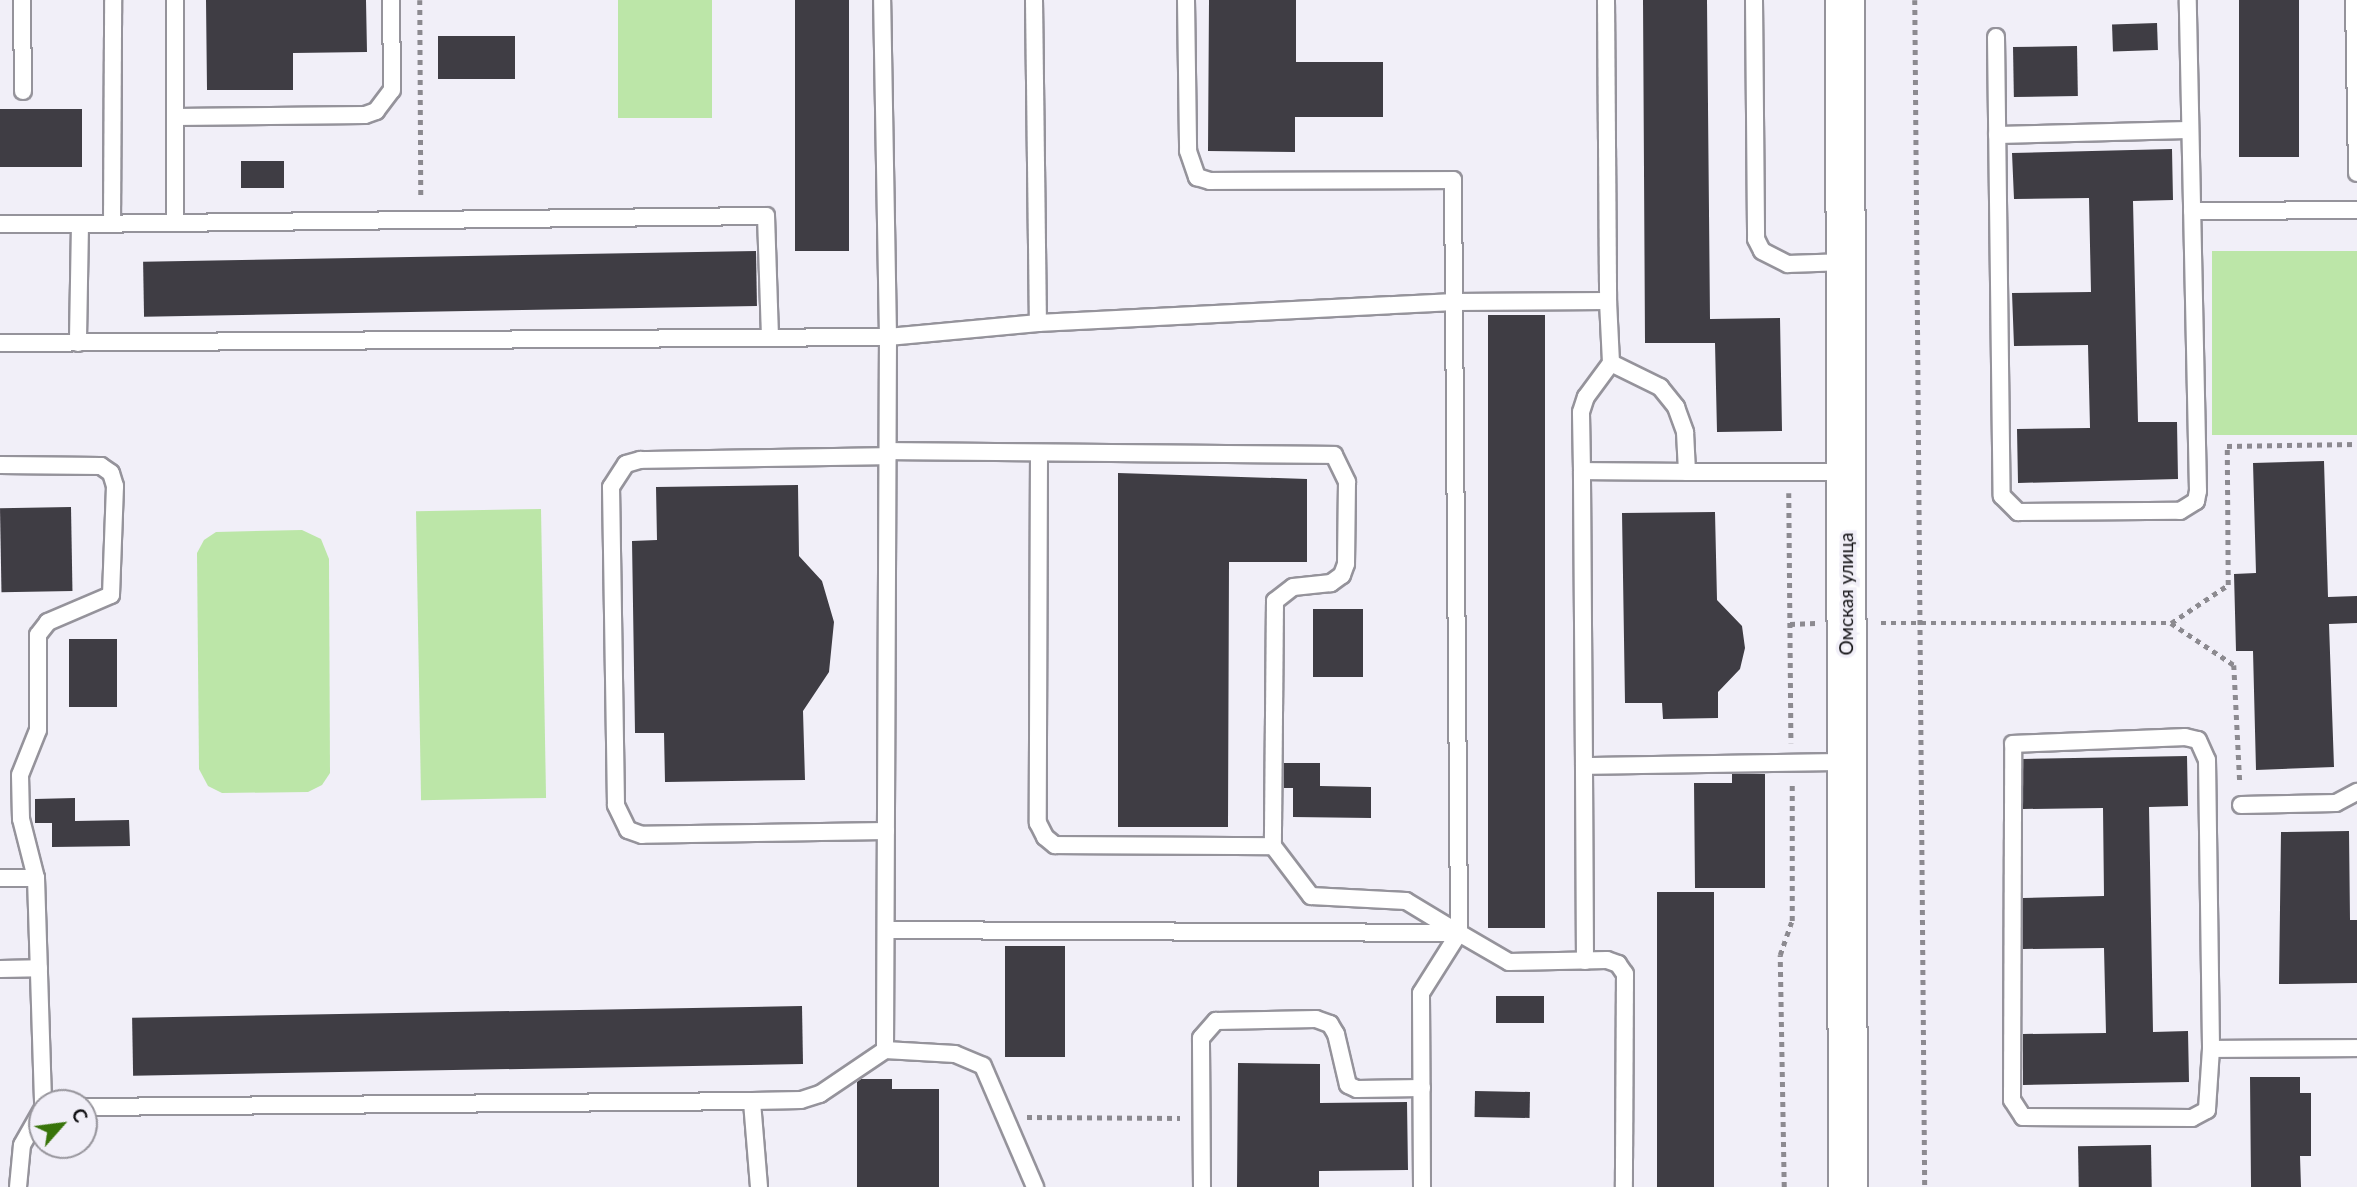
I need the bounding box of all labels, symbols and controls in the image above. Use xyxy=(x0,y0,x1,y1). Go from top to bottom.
street label: Омская улица xyxy=(1835,533,1857,655)
north arrow xyxy=(28,1089,98,1159)
text: С xyxy=(67,1104,93,1126)

